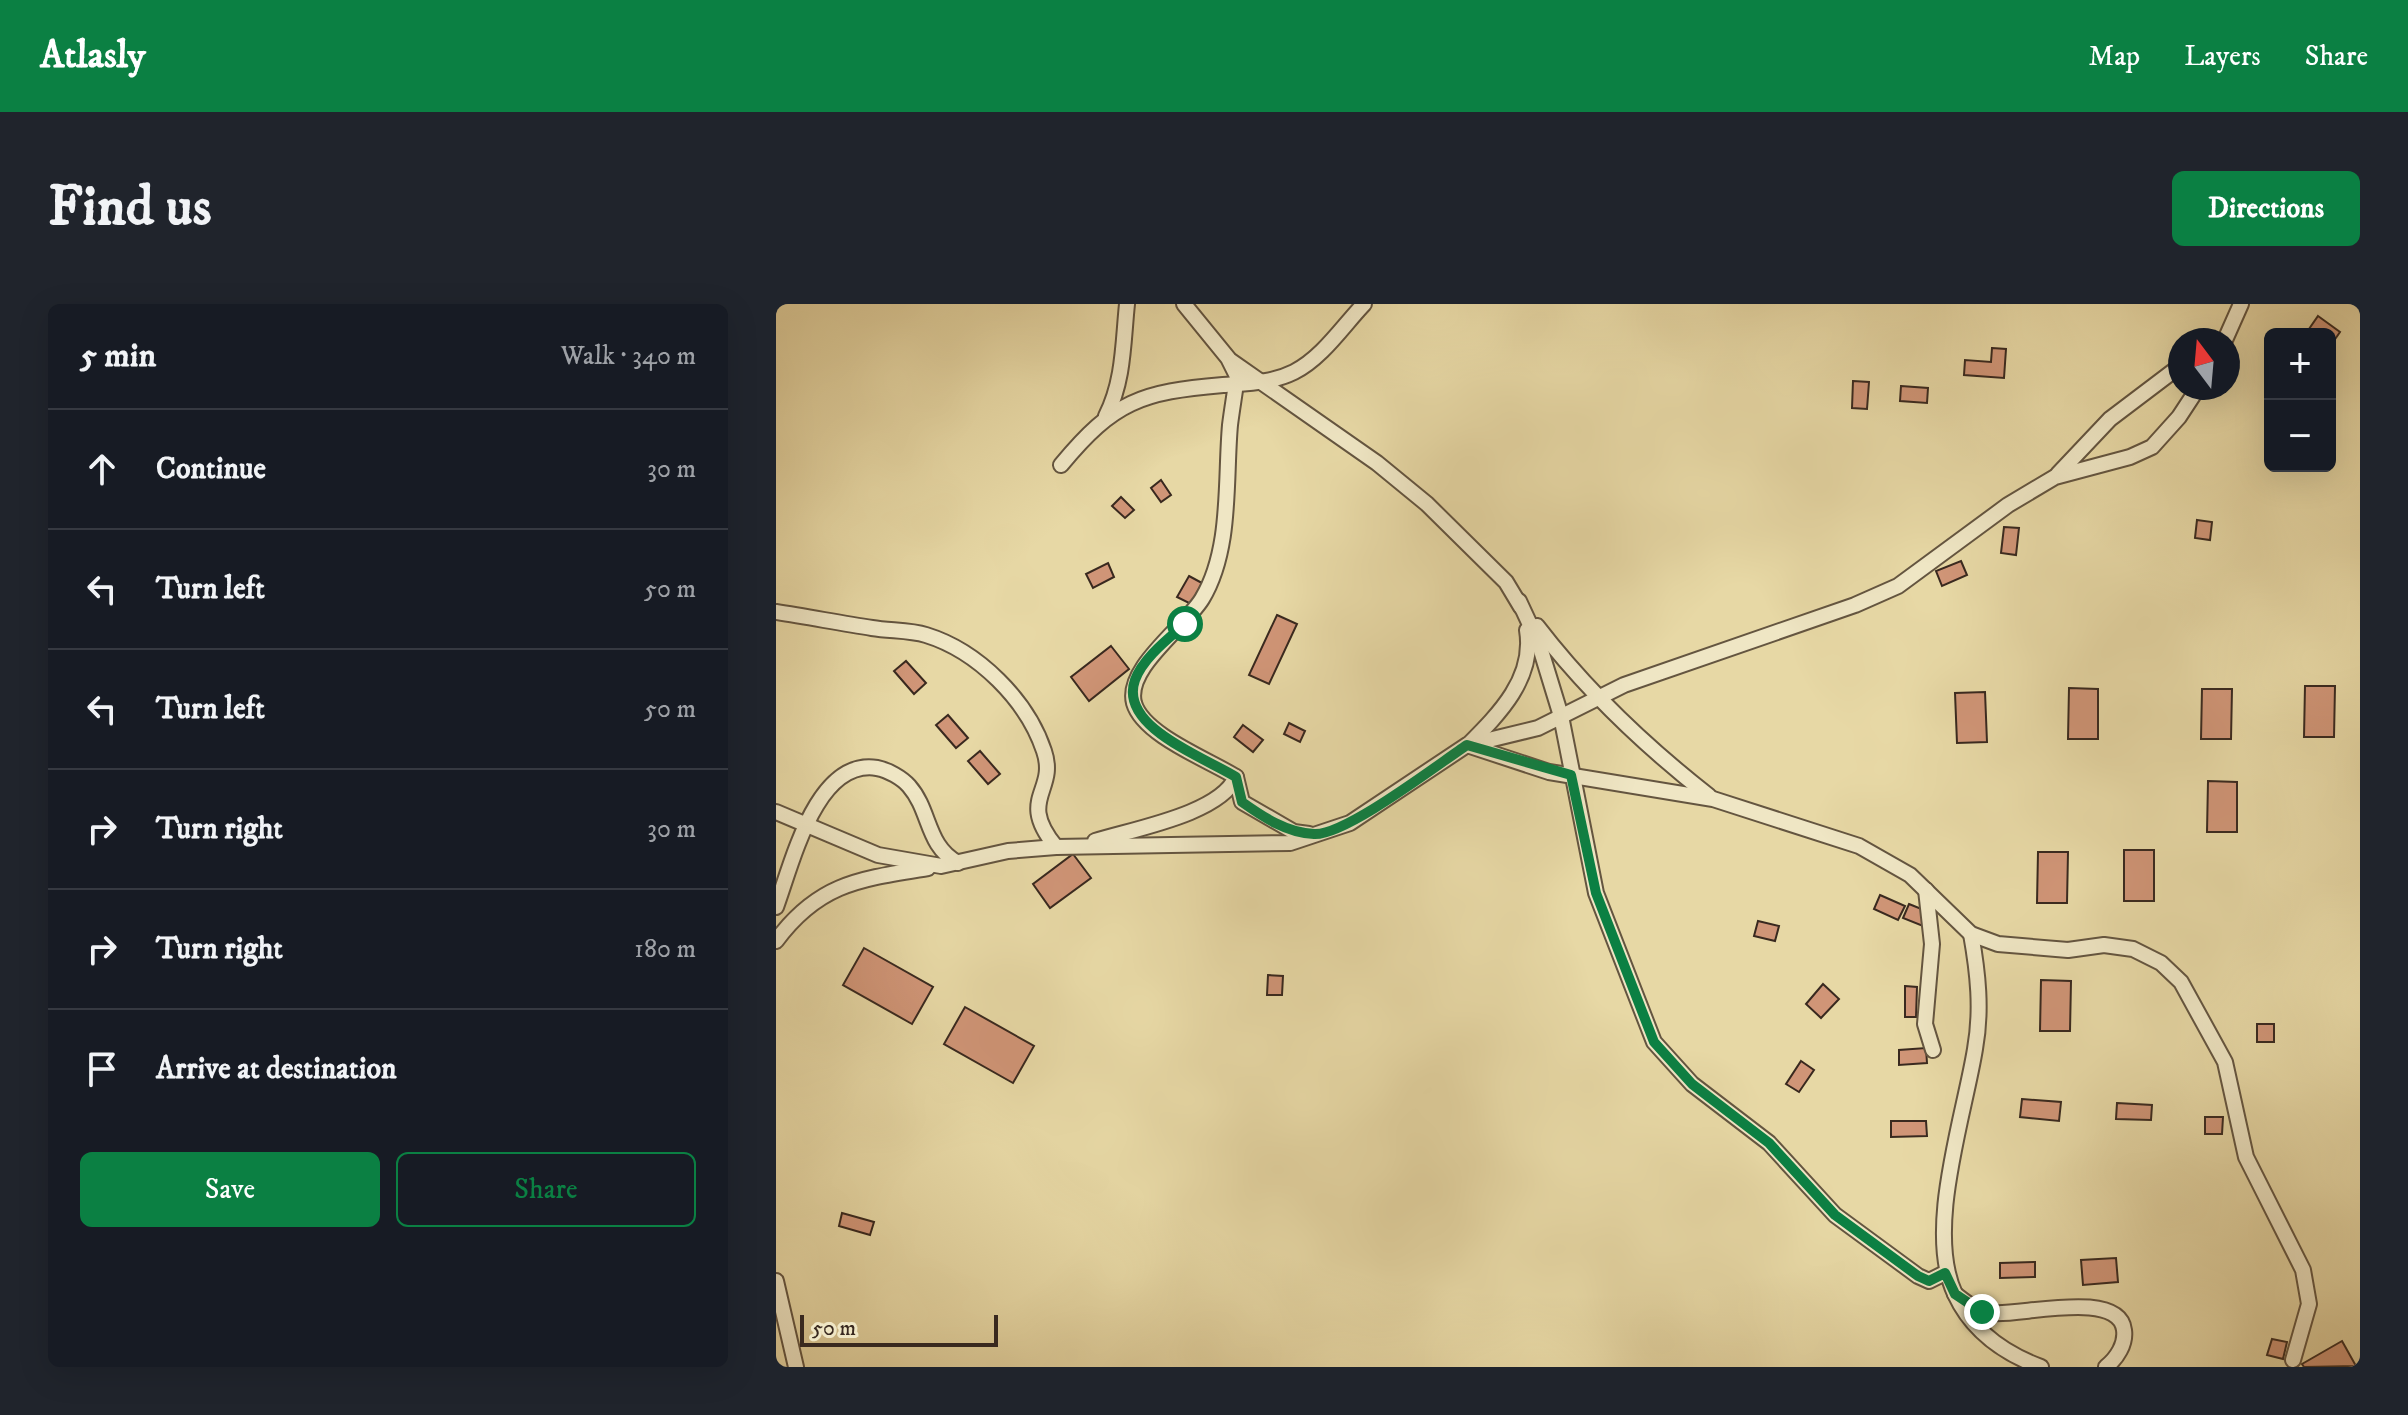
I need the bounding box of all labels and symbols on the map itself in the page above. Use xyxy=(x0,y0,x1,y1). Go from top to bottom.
north arrow xyxy=(2168,328,2240,400)
route start xyxy=(1167,606,1203,642)
route end xyxy=(1964,1294,2000,1330)
scale bar xyxy=(800,1311,998,1347)

